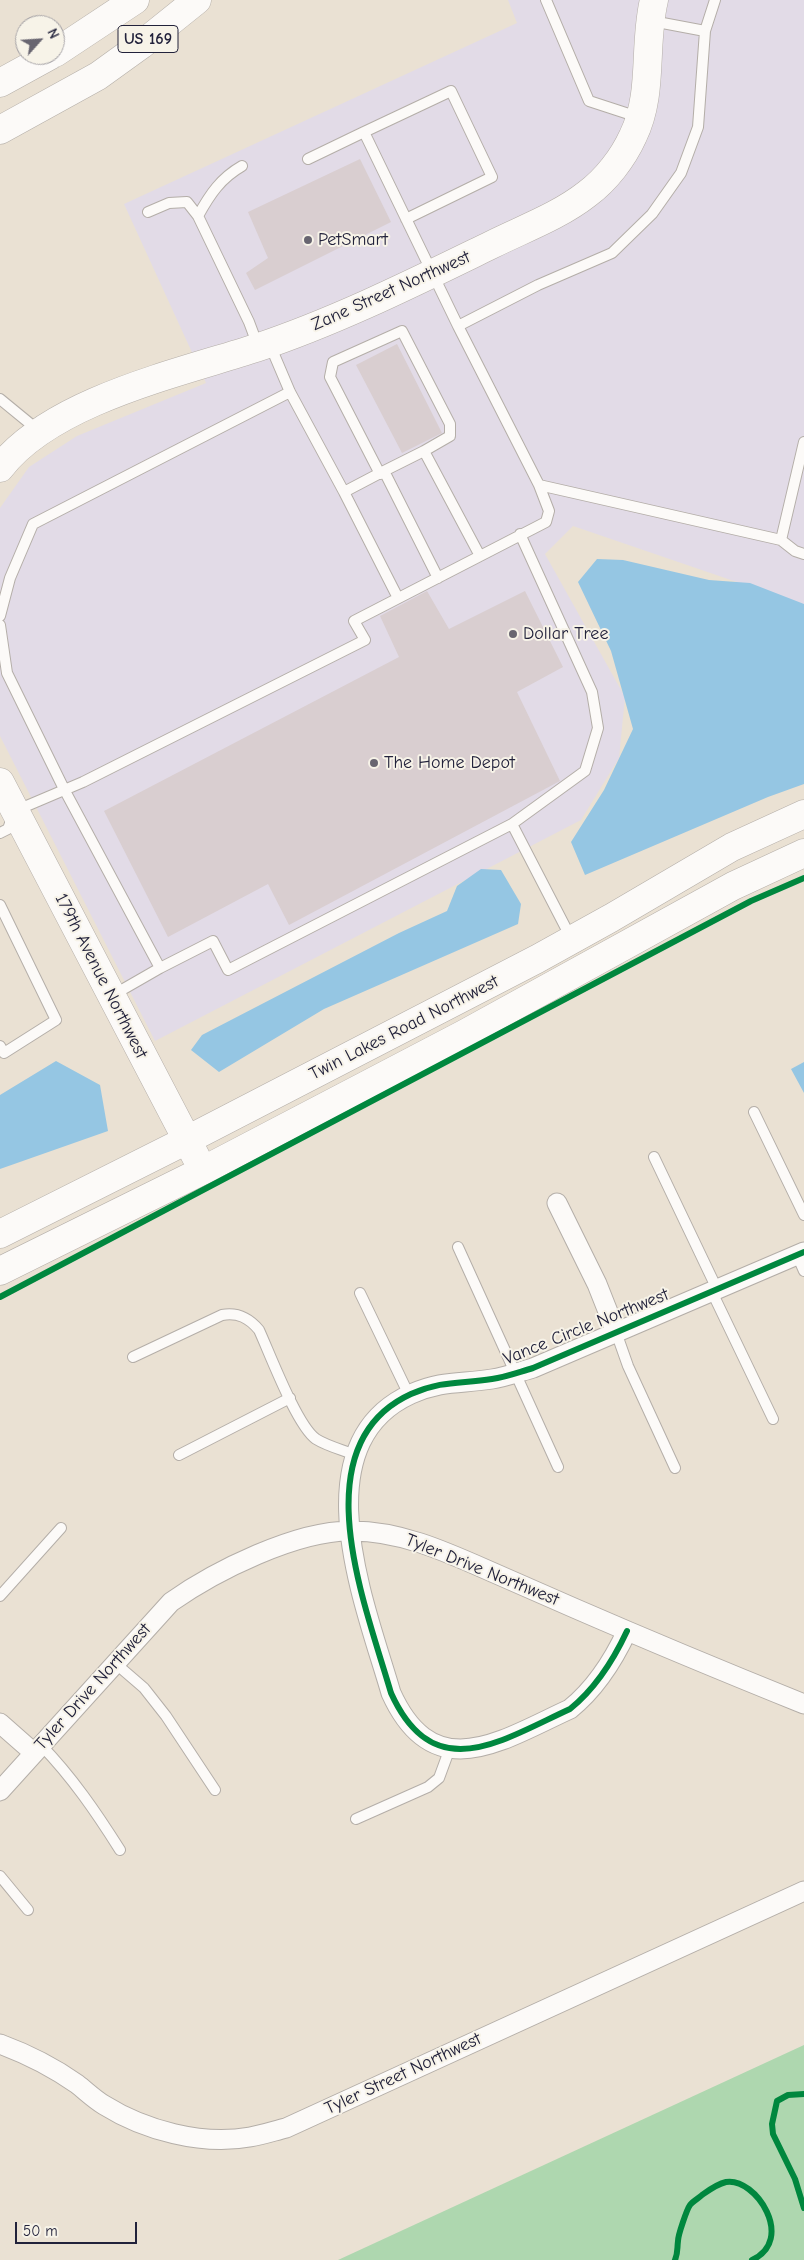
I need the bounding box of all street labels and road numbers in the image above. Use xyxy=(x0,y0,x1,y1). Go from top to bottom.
road number: US 169 xyxy=(118,26,178,52)
street label: Zane Street Northwest xyxy=(308,246,474,336)
street label: 179th Avenue Northwest xyxy=(50,890,152,1062)
street label: Twin Lakes Road Northwest xyxy=(306,971,502,1085)
street label: Vance Circle Northwest xyxy=(500,1284,672,1370)
street label: Tyler Drive Northwest xyxy=(402,1529,562,1611)
street label: Tyler Drive Northwest xyxy=(30,1619,156,1755)
street label: Tyler Street Northwest xyxy=(321,2028,485,2120)

